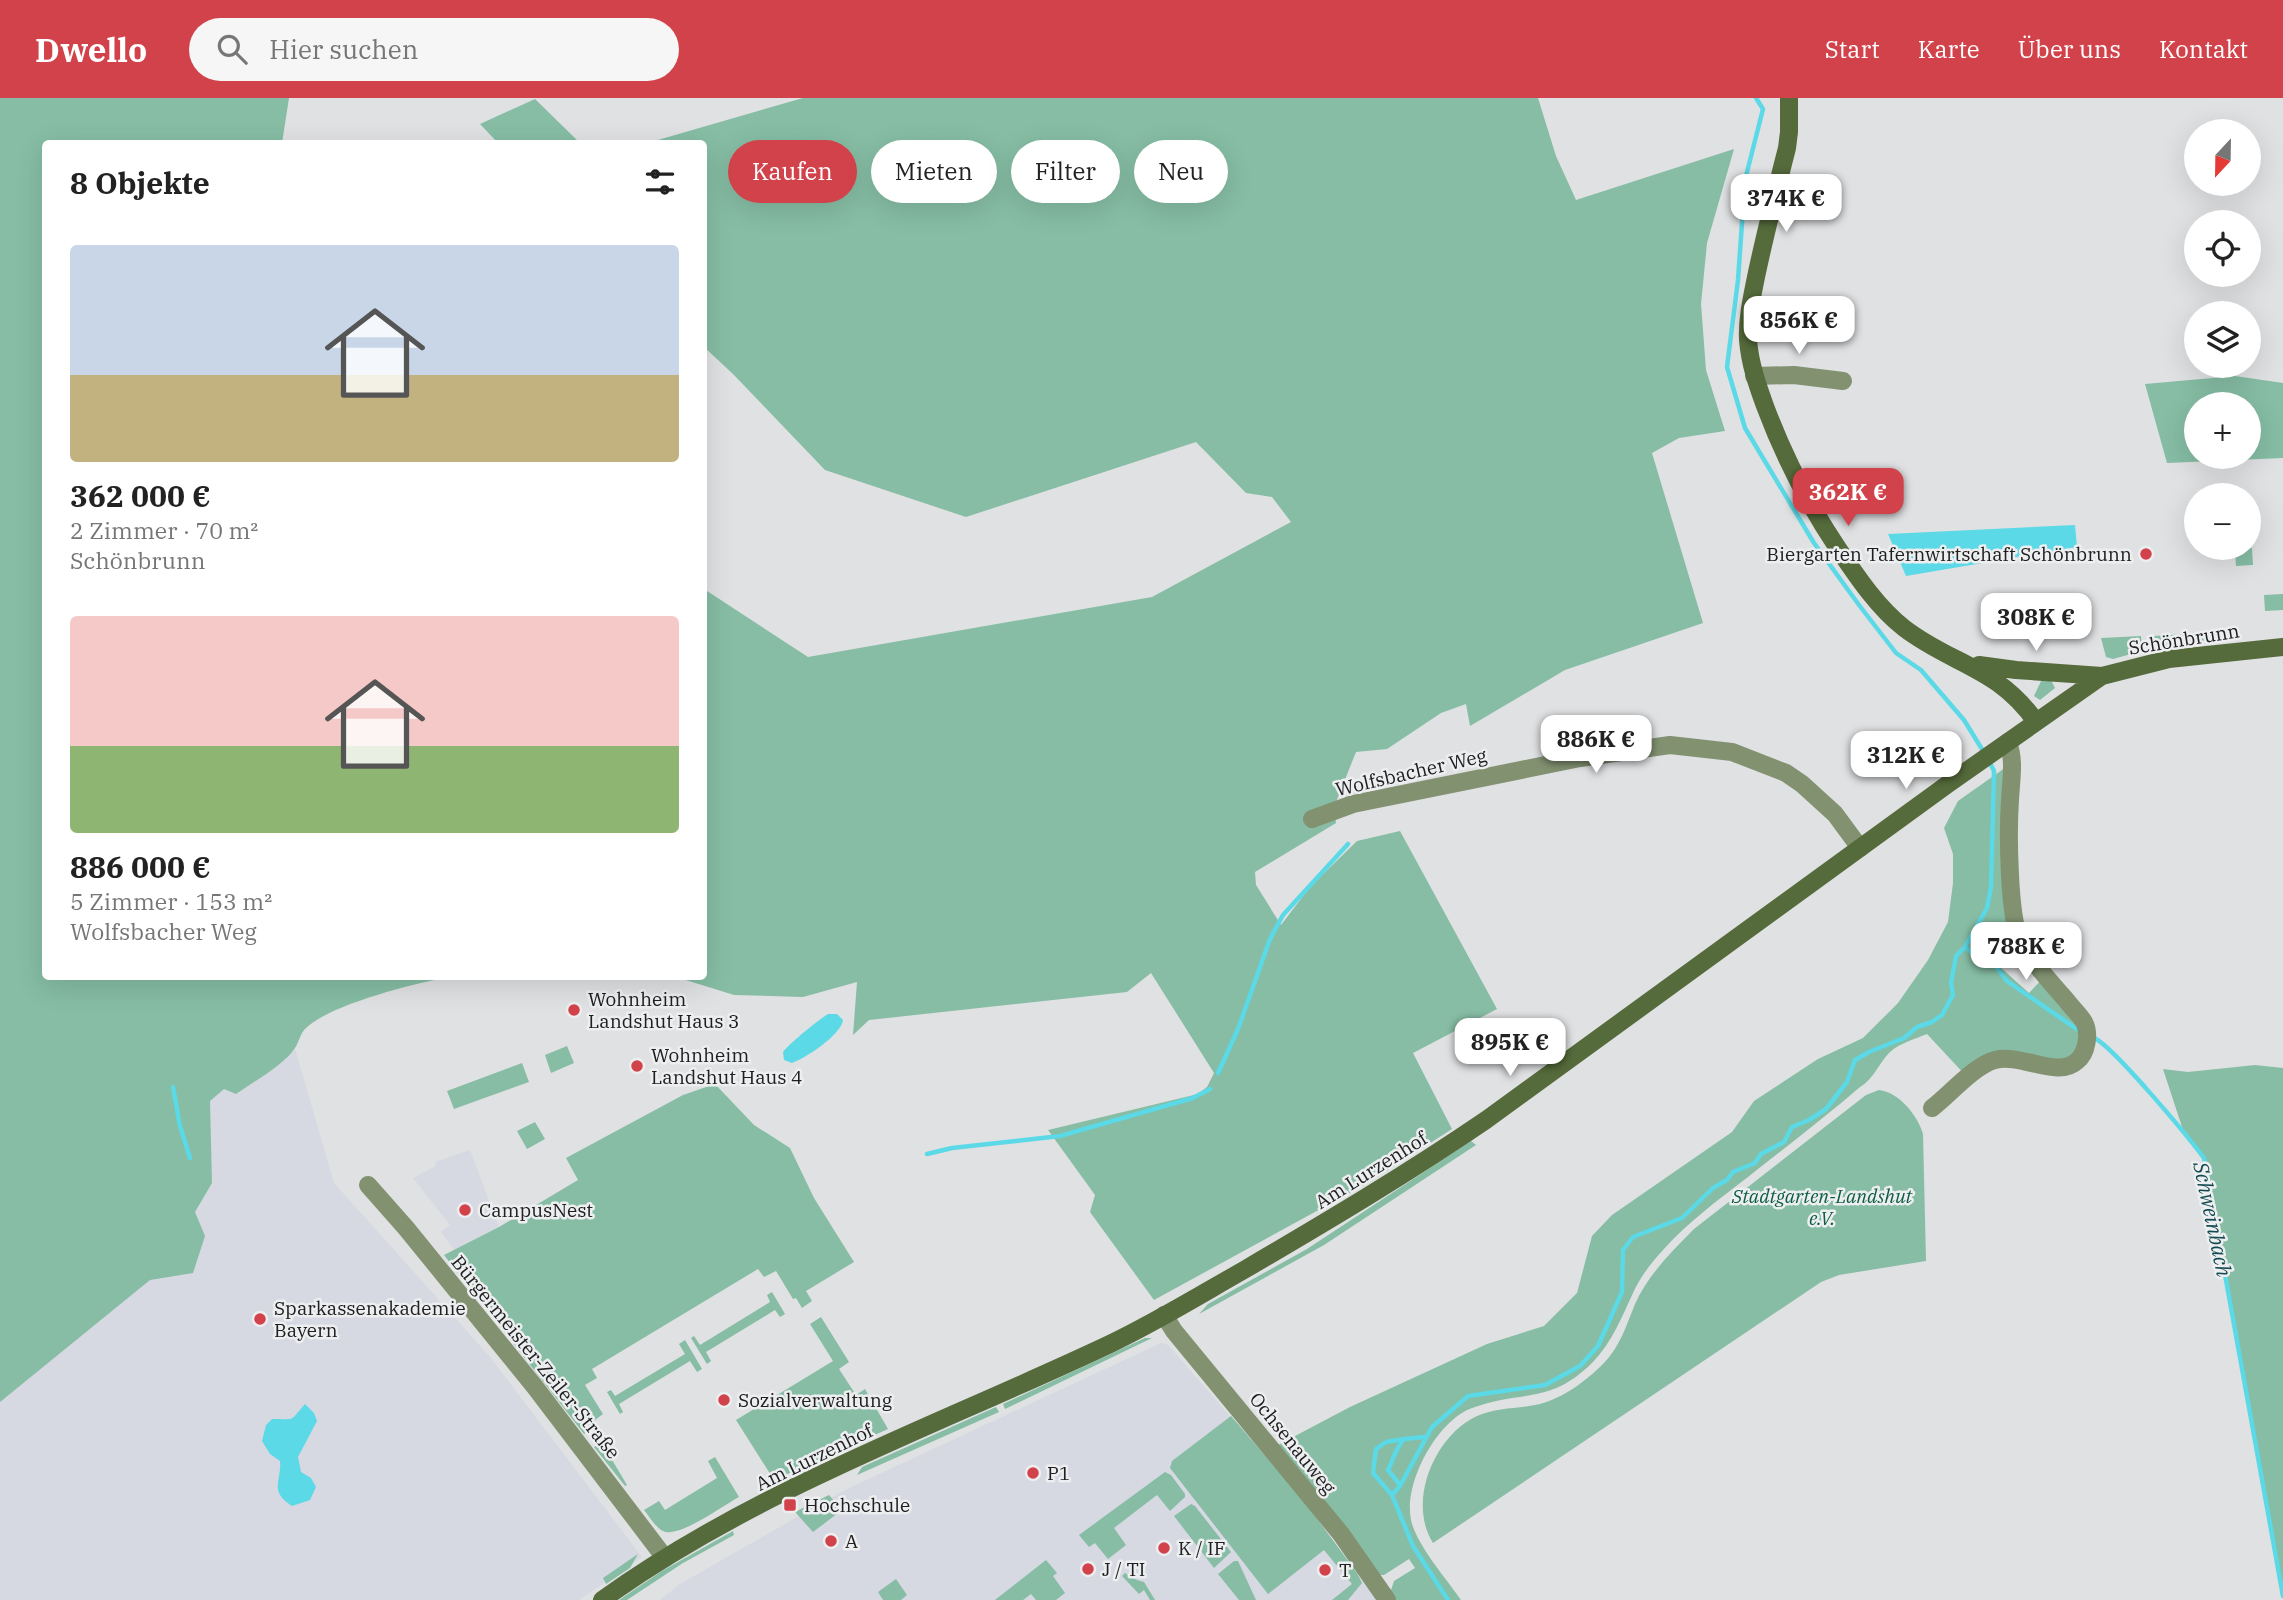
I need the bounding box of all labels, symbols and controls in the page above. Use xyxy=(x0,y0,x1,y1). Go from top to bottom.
search box xyxy=(189,18,679,81)
text: Dwello xyxy=(35,28,147,71)
icon: search xyxy=(213,30,251,68)
text: Hier suchen xyxy=(269,32,418,66)
text: Start xyxy=(1825,33,1880,65)
text: Karte xyxy=(1918,33,1980,65)
text: Über uns xyxy=(2018,33,2121,65)
text: Kontakt xyxy=(2159,33,2248,65)
north arrow xyxy=(2184,119,2261,196)
map controls xyxy=(2184,119,2261,560)
chip: Kaufen xyxy=(728,140,857,203)
chip: Mieten xyxy=(871,140,997,203)
chip: Filter xyxy=(1011,140,1120,203)
chip: Neu xyxy=(1134,140,1228,203)
text: 8 Objekte xyxy=(70,163,210,202)
icon: filters xyxy=(641,163,679,201)
pin: 374K € xyxy=(1729,174,1843,234)
text: 374K € xyxy=(1747,182,1825,212)
button: locate xyxy=(2184,210,2261,287)
icon: home xyxy=(312,290,438,416)
pin: 856K € xyxy=(1742,296,1856,356)
button: layers xyxy=(2184,301,2261,378)
text: 856K € xyxy=(1760,304,1838,334)
button: + xyxy=(2184,392,2261,469)
pin: 362K € xyxy=(1791,468,1905,528)
text: 362 000 € xyxy=(70,476,211,515)
text: 362K € xyxy=(1809,476,1887,506)
button: − xyxy=(2184,483,2261,560)
text: 2 Zimmer · 70 m² xyxy=(70,515,258,545)
place label: Biergarten Tafernwirtschaft Schönbrunn xyxy=(1766,542,2132,566)
text: Schönbrunn xyxy=(70,545,205,575)
marker: Biergarten Tafernwirtschaft Schönbrunn xyxy=(2138,546,2154,562)
pin: 308K € xyxy=(1979,594,2093,653)
text: 308K € xyxy=(1997,601,2075,631)
street label: Schönbrunn xyxy=(2127,618,2241,660)
icon: home xyxy=(312,661,438,787)
pin: 886K € xyxy=(1539,716,1653,775)
text: 886K € xyxy=(1557,723,1635,753)
pin: 312K € xyxy=(1849,732,1963,791)
text: 312K € xyxy=(1867,739,1945,769)
street label: Wolfsbacher Weg xyxy=(1333,743,1490,801)
text: 886 000 € xyxy=(70,847,211,886)
text: 5 Zimmer · 153 m² xyxy=(70,886,272,916)
text: Wolfsbacher Weg xyxy=(70,916,257,946)
pin: 788K € xyxy=(1969,922,2083,982)
text: 788K € xyxy=(1987,930,2065,960)
place label: Wohnheim Landshut Haus 3 xyxy=(588,987,739,1033)
marker: Wohnheim Landshut Haus 3 xyxy=(566,1002,582,1018)
pin: 895K € xyxy=(1453,1018,1567,1078)
text: 895K € xyxy=(1471,1026,1549,1056)
place label: Wohnheim Landshut Haus 4 xyxy=(651,1043,802,1089)
marker: Wohnheim Landshut Haus 4 xyxy=(629,1058,645,1074)
street label: Am Lurzenhof xyxy=(1311,1125,1433,1214)
water label: Schweinbach xyxy=(2187,1158,2239,1279)
park label: Stadtgarten-Landshut e.V. xyxy=(1731,1184,1914,1230)
place label: CampusNest xyxy=(479,1198,593,1222)
marker: CampusNest xyxy=(457,1202,473,1218)
street label: Bürgermeister-Zeiler-Straße xyxy=(446,1250,626,1464)
place label: Sparkassenakademie Bayern xyxy=(274,1296,466,1342)
marker: Sparkassenakademie Bayern xyxy=(252,1311,268,1327)
street label: Ochsenauweg xyxy=(1245,1387,1342,1499)
place label: Sozialverwaltung xyxy=(738,1388,893,1412)
marker: Sozialverwaltung xyxy=(716,1392,732,1408)
street label: Am Lurzenhof xyxy=(751,1418,878,1496)
place label: P1 xyxy=(1047,1461,1070,1485)
marker: P1 xyxy=(1025,1465,1041,1481)
place label: Hochschule xyxy=(804,1493,910,1517)
marker: Hochschule xyxy=(782,1497,798,1513)
place label: A xyxy=(845,1529,858,1553)
marker: A xyxy=(823,1533,839,1549)
place label: K / IF xyxy=(1178,1536,1226,1560)
marker: K / IF xyxy=(1156,1540,1172,1556)
place label: J / TI xyxy=(1102,1557,1145,1581)
place label: T xyxy=(1339,1558,1351,1582)
marker: J / TI xyxy=(1080,1561,1096,1577)
marker: T xyxy=(1317,1562,1333,1578)

